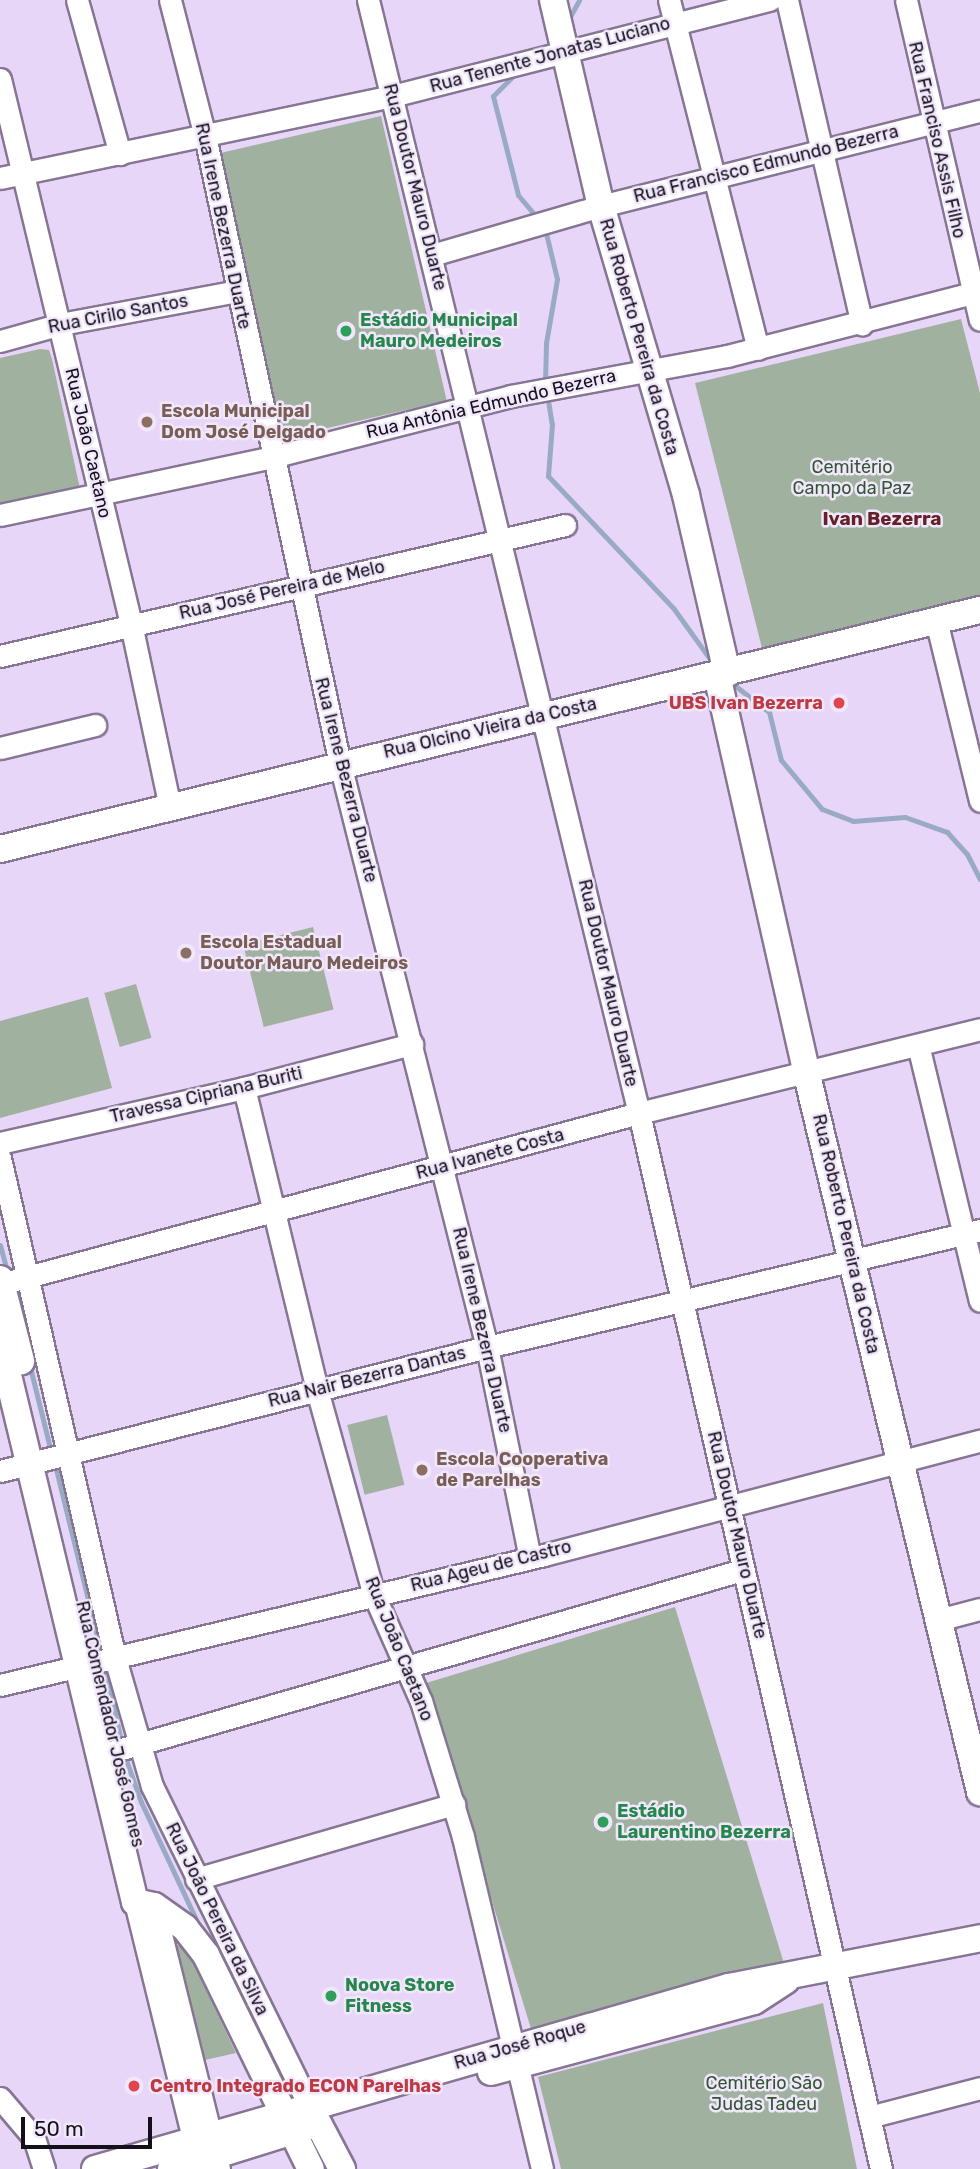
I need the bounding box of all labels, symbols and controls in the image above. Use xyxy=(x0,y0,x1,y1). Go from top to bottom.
street label: Rua Tenente Jonatas Luciano xyxy=(427,12,673,98)
street label: Rua Franciso Assis Filho xyxy=(904,39,970,241)
street label: Rua Doutor Mauro Duarte xyxy=(379,81,451,293)
street label: Rua Irene Bezerra Duarte xyxy=(191,121,255,331)
street label: Rua Francisco Edmundo Bezerra xyxy=(631,121,901,207)
street label: Rua Roberto Pereira da Costa xyxy=(595,216,683,458)
street label: Rua Cirilo Santos xyxy=(46,290,190,338)
place label: Estádio Municipal Mauro Medeiros xyxy=(360,310,518,352)
marker: Estádio Municipal Mauro Medeiros xyxy=(338,323,354,339)
street label: Rua Antônia Edmundo Bezerra xyxy=(364,365,618,443)
street label: Rua João Caetano xyxy=(60,366,116,520)
place label: Escola Municipal Dom José Delgado xyxy=(161,401,326,444)
marker: Escola Municipal Dom José Delgado xyxy=(139,414,155,430)
park label: Cemitério Campo da Paz xyxy=(793,457,911,500)
district label: Ivan Bezerra xyxy=(822,508,942,530)
street label: Rua José Pereira de Melo xyxy=(177,556,387,624)
street label: Rua Irene Bezerra Duarte xyxy=(310,675,382,885)
place label: UBS Ivan Bezerra xyxy=(669,692,823,714)
street label: Rua Olcino Vieira da Costa xyxy=(381,693,599,763)
marker: UBS Ivan Bezerra xyxy=(829,693,849,713)
street label: Rua Doutor Mauro Duarte xyxy=(574,877,642,1089)
place label: Escola Estadual Doutor Mauro Medeiros xyxy=(200,932,409,974)
marker: Escola Estadual Doutor Mauro Medeiros xyxy=(178,945,194,961)
street label: Travessa Cipriana Buriti xyxy=(108,1062,304,1128)
street label: Rua Roberto Pereira da Costa xyxy=(808,1112,884,1356)
street label: Rua Ivanete Costa xyxy=(414,1124,566,1184)
street label: Rua Irene Bezerra Duarte xyxy=(448,1225,516,1435)
street label: Rua Nair Bezerra Dantas xyxy=(266,1342,468,1412)
street label: Rua Doutor Mauro Duarte xyxy=(703,1429,771,1641)
place label: Escola Cooperativa de Parelhas xyxy=(436,1449,608,1492)
marker: Escola Cooperativa de Parelhas xyxy=(414,1462,430,1478)
street label: Rua Ageu de Castro xyxy=(408,1536,574,1596)
street label: Rua João Caetano xyxy=(360,1574,438,1724)
street label: Rua Comendador José Gomes xyxy=(71,1599,149,1849)
place label: Estádio Laurentino Bezerra xyxy=(617,1801,791,1843)
marker: Estádio Laurentino Bezerra xyxy=(595,1814,611,1830)
street label: Rua João Pereira da Silva xyxy=(161,1819,273,2019)
place label: Noova Store Fitness xyxy=(345,1975,454,2018)
marker: Noova Store Fitness xyxy=(323,1988,339,2004)
street label: Rua José Roque xyxy=(452,2016,588,2074)
park label: Cemitério São Judas Tadeu xyxy=(706,2073,822,2116)
place label: Centro Integrado ECON Parelhas xyxy=(150,2075,441,2097)
marker: Centro Integrado ECON Parelhas xyxy=(124,2076,144,2096)
scale bar xyxy=(24,2102,156,2146)
text: 50 m xyxy=(34,2116,84,2141)

